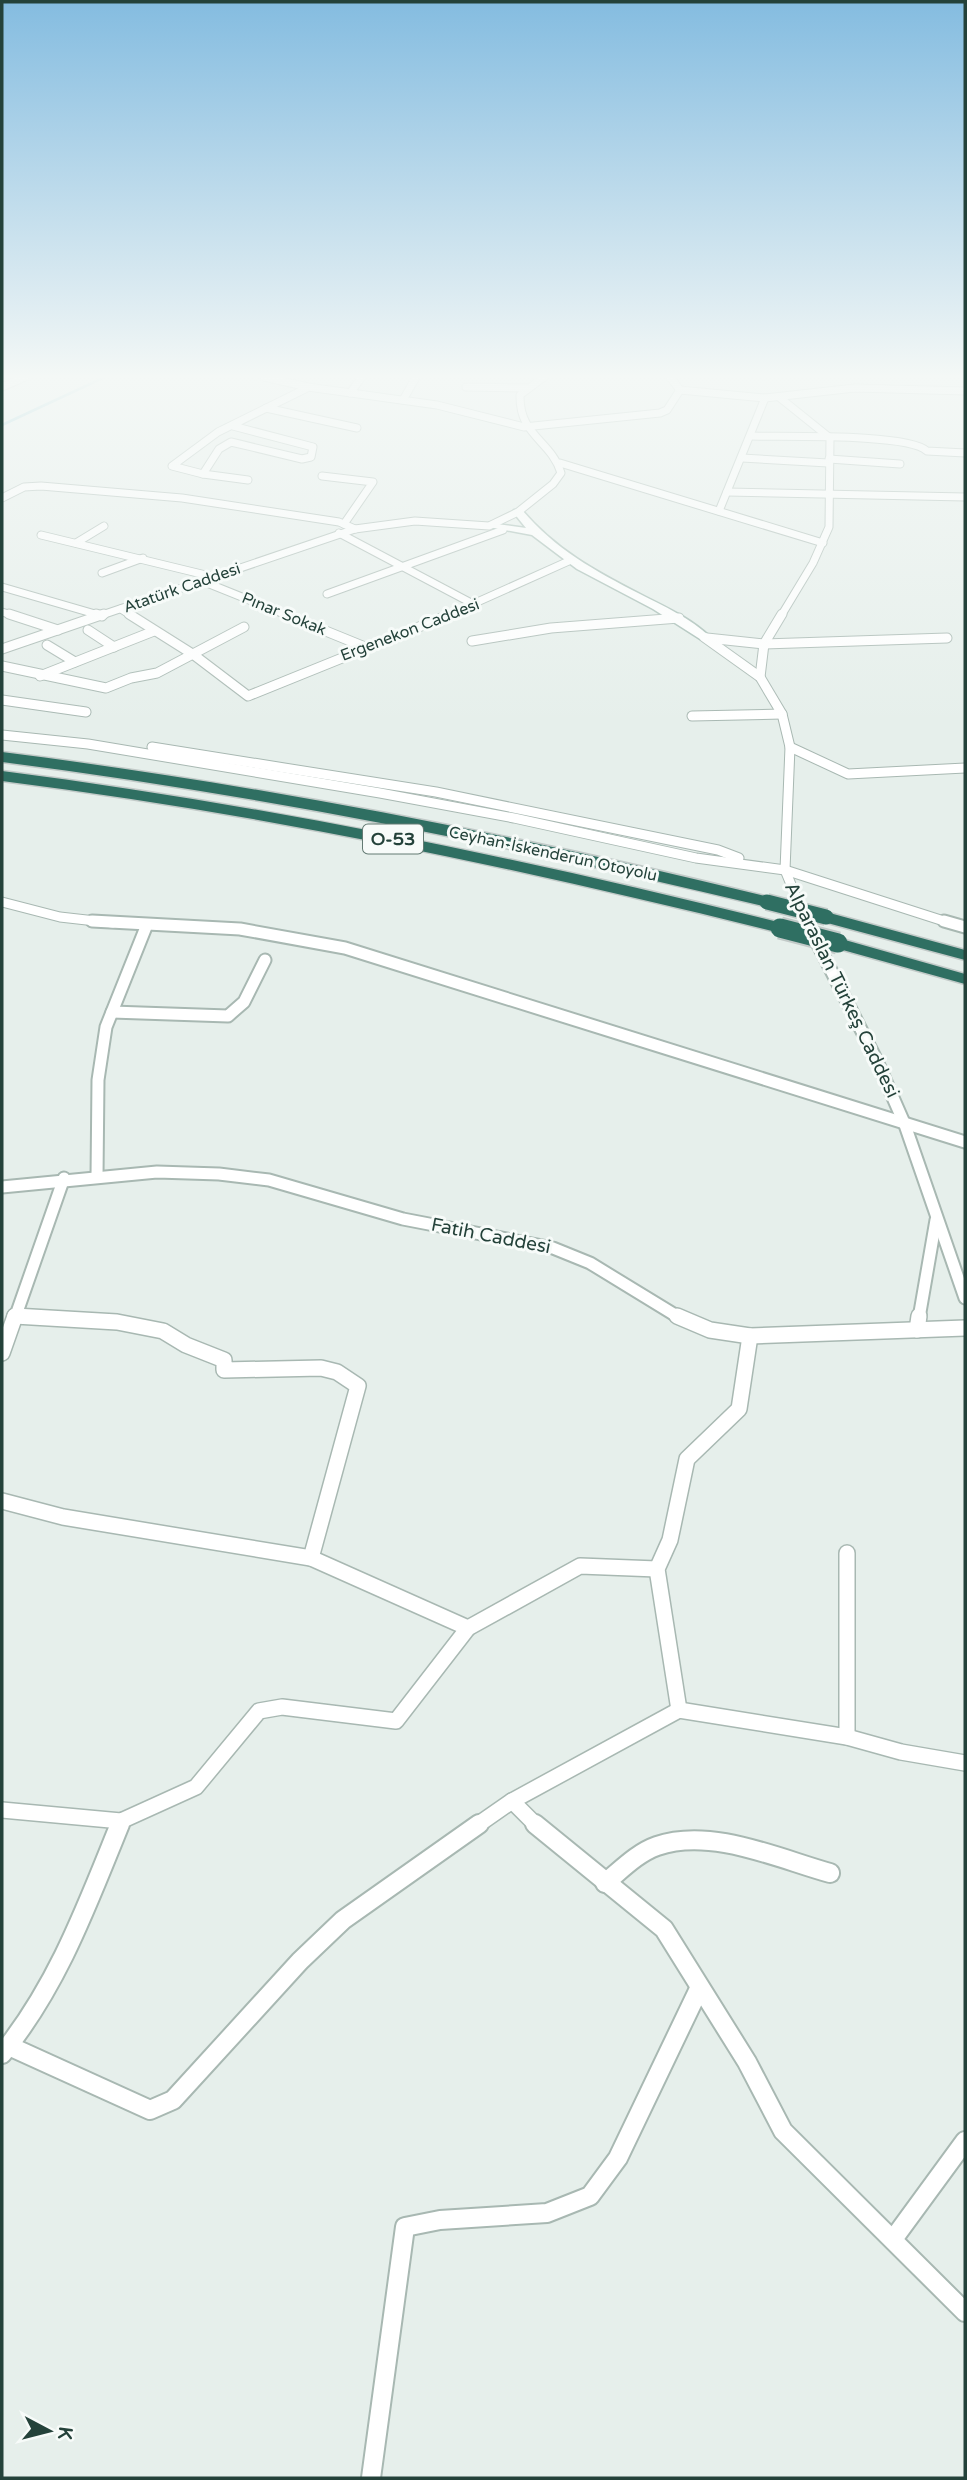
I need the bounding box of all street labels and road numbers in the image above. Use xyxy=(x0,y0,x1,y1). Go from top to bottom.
street label: Atatürk Caddesi xyxy=(121,559,243,617)
street label: Pınar Sokak xyxy=(239,588,329,640)
street label: Ergenekon Caddesi xyxy=(338,594,482,666)
street label: Ceyhan-İskenderun Otoyolu xyxy=(447,822,659,886)
road number: O-53 xyxy=(363,824,423,854)
street label: Alparaslan Türkeş Caddesi xyxy=(780,879,904,1101)
street label: Fatih Caddesi xyxy=(429,1214,553,1258)

